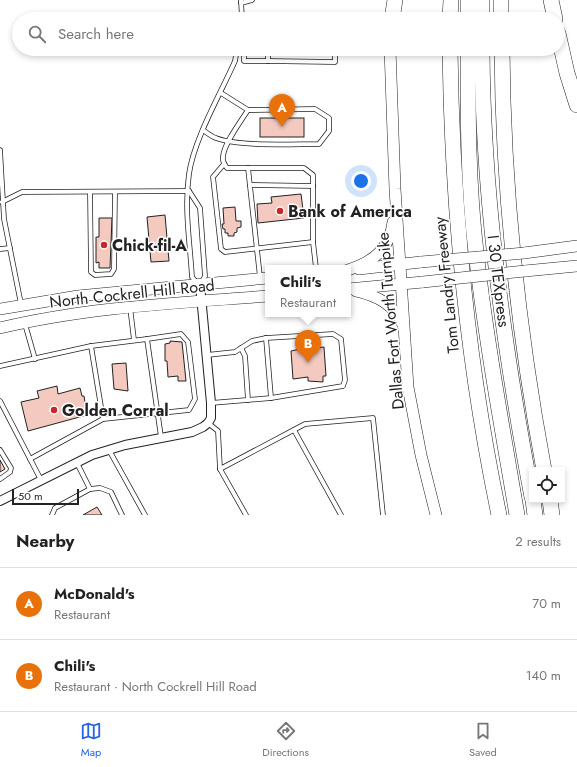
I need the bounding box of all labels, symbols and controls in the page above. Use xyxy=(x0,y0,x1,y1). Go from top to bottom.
search box xyxy=(12,12,565,56)
icon: search xyxy=(26,23,48,45)
text: Search here xyxy=(58,23,134,45)
pin: A xyxy=(269,94,295,127)
your location xyxy=(351,171,371,191)
place label: Bank of America xyxy=(288,200,412,223)
marker: Bank of America xyxy=(275,206,285,216)
street label: Tom Landry Freeway xyxy=(428,215,465,354)
street label: Dallas Fort Worth Turnpike xyxy=(371,231,410,411)
place label: Chick-fil-A xyxy=(112,234,187,257)
street label: I 30 TEXpress xyxy=(481,234,516,328)
marker: Chick-fil-A xyxy=(99,240,109,250)
popup xyxy=(265,265,351,317)
text: Chili's xyxy=(280,271,321,293)
street label: North Cockrell Hill Road xyxy=(48,273,216,314)
text: Restaurant xyxy=(280,293,336,312)
pin: B xyxy=(295,330,321,363)
place label: Golden Corral xyxy=(62,399,169,422)
marker: Golden Corral xyxy=(49,405,59,415)
map controls xyxy=(529,467,565,503)
button: locate xyxy=(529,467,565,503)
scale bar xyxy=(12,487,79,506)
text: 50 m xyxy=(18,488,43,504)
text: Nearby xyxy=(16,529,74,553)
text: 2 results xyxy=(515,532,561,551)
text: McDonald's xyxy=(54,583,135,605)
text: A xyxy=(24,594,34,613)
text: 70 m xyxy=(532,594,561,613)
text: Restaurant xyxy=(54,605,110,624)
text: Chili's xyxy=(54,655,95,677)
text: B xyxy=(25,666,33,685)
text: 140 m xyxy=(526,666,561,685)
text: Restaurant · North Cockrell Hill Road xyxy=(54,677,257,696)
tab: Map xyxy=(80,720,102,760)
tab: Directions xyxy=(262,720,309,760)
tab: Saved xyxy=(469,720,497,760)

